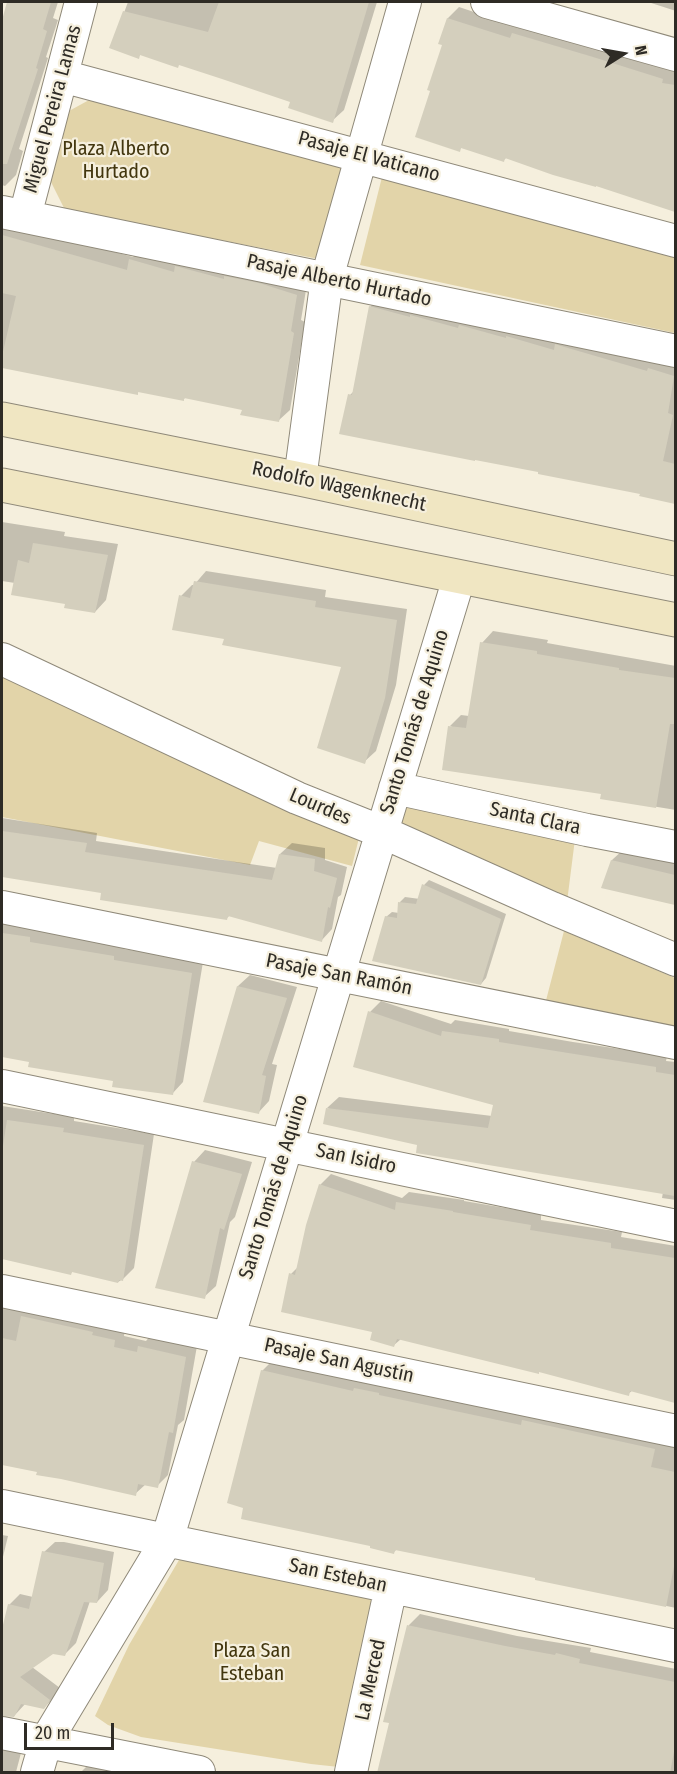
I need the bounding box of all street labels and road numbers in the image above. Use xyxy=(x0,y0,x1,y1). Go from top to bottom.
street label: Miguel Pereira Lamas xyxy=(19,22,87,196)
street label: Pasaje El Vaticano xyxy=(295,127,443,187)
street label: Pasaje Alberto Hurtado xyxy=(244,250,434,312)
street label: Rodolfo Wagenknecht xyxy=(250,457,428,517)
street label: Santo Tomás de Aquino xyxy=(375,627,455,817)
street label: Lourdes xyxy=(285,783,355,831)
street label: Santa Clara xyxy=(487,798,583,840)
street label: Pasaje San Ramón xyxy=(264,949,414,1001)
street label: Santo Tomás de Aquino xyxy=(234,1092,314,1282)
street label: San Isidro xyxy=(314,1139,398,1179)
street label: Pasaje San Agustín xyxy=(262,1333,416,1389)
street label: San Esteban xyxy=(287,1554,389,1598)
street label: La Merced xyxy=(351,1637,391,1723)

